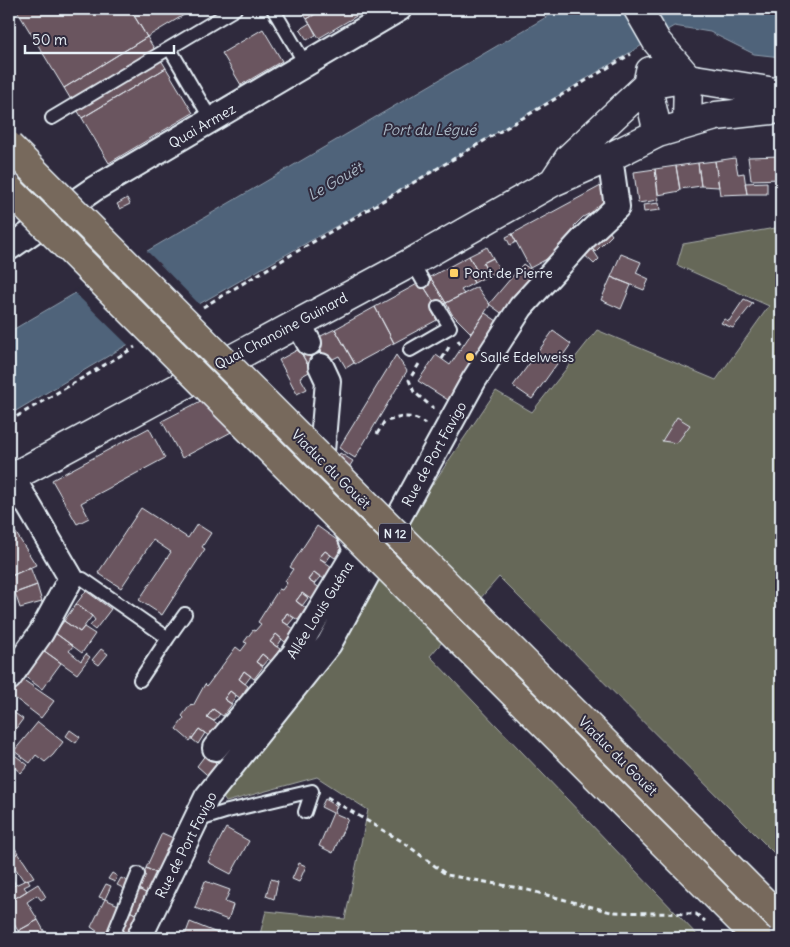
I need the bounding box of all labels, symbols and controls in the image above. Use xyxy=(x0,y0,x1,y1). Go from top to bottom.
scale bar xyxy=(25,22,174,54)
text: 50 m xyxy=(32,30,67,49)
street label: Quai Armez xyxy=(165,99,239,152)
water label: Port du Légué xyxy=(382,120,477,139)
water label: Le Gouët xyxy=(304,157,368,204)
place label: Pont de Pierre xyxy=(464,264,553,282)
marker: Pont de Pierre xyxy=(448,267,460,279)
street label: Quai Chanoine Guinard xyxy=(212,288,350,374)
place label: Salle Edelweiss xyxy=(480,348,574,366)
marker: Salle Edelweiss xyxy=(464,351,476,363)
street label: Rue de Port Favigo xyxy=(398,398,470,510)
street label: Viaduc du Gouët xyxy=(288,426,375,513)
road number: N 12 xyxy=(379,524,411,542)
street label: Allée Louis Guéna xyxy=(283,558,357,662)
street label: Viaduc du Gouët xyxy=(575,713,662,800)
street label: Rue de Port Favigo xyxy=(151,788,221,901)

